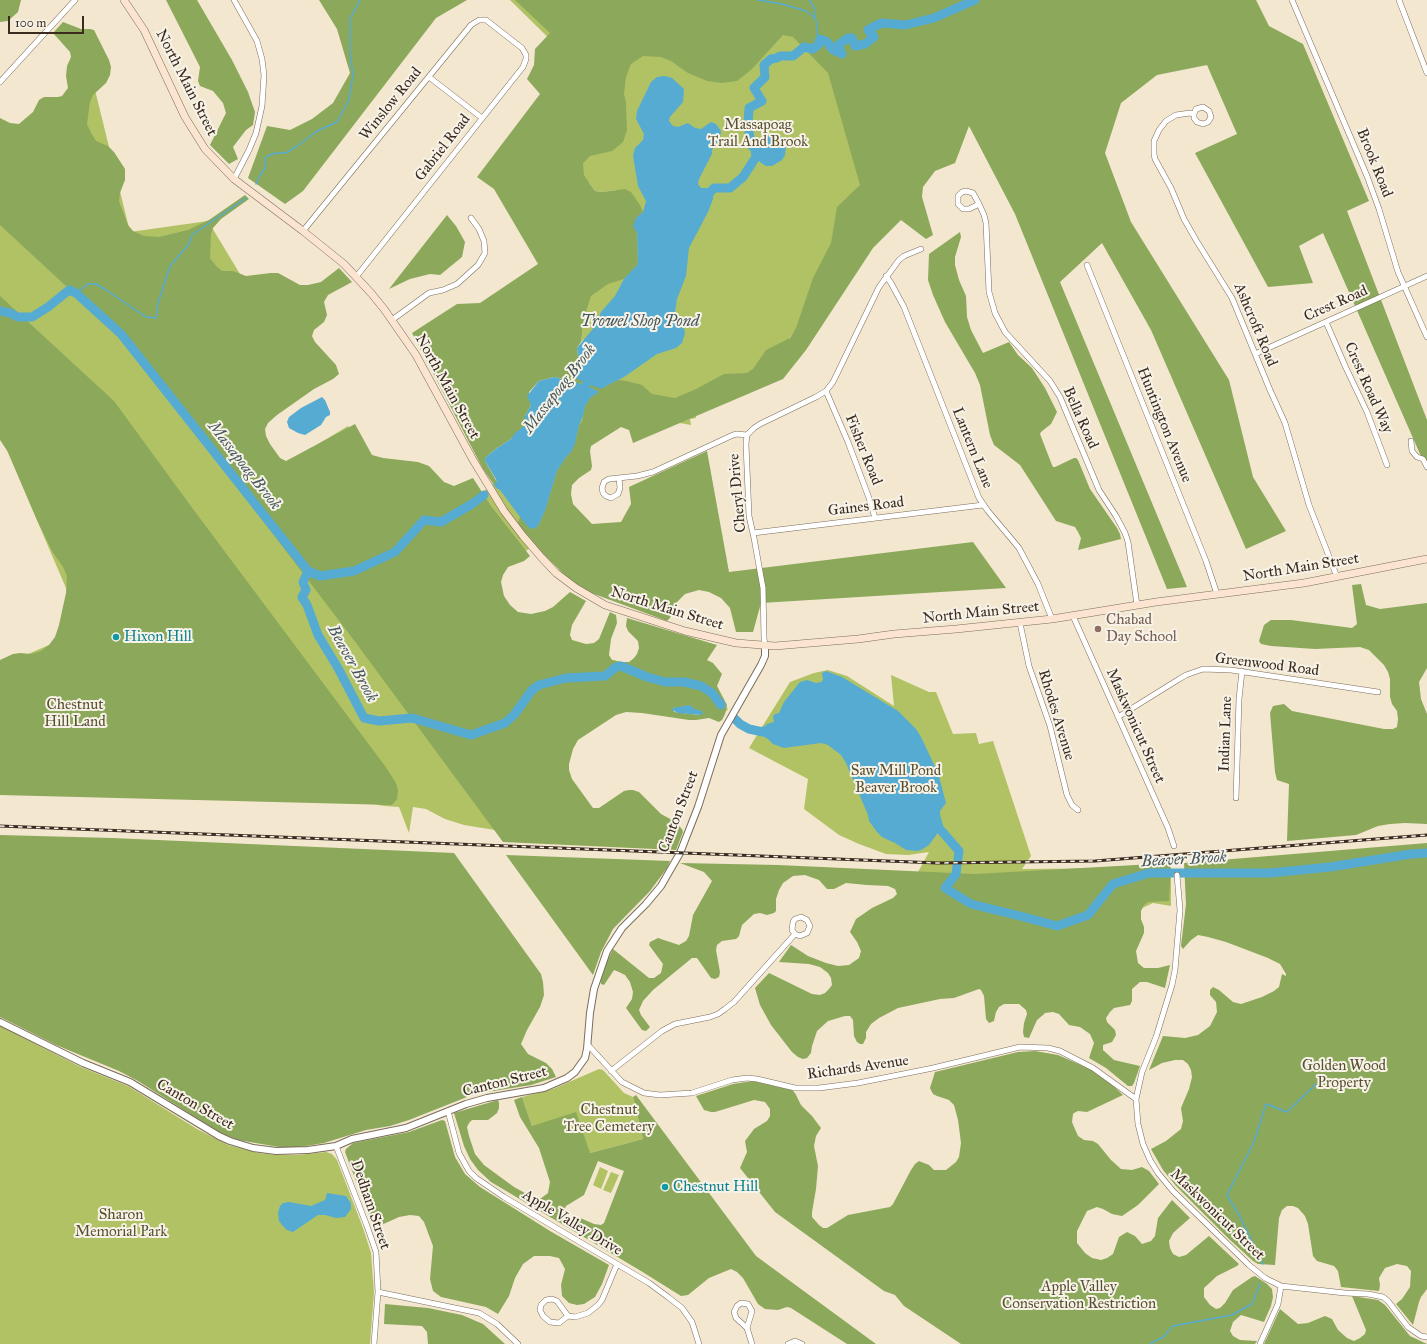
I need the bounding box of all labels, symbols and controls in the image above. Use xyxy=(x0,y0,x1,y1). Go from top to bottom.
scale bar xyxy=(10,8,86,34)
text: 100 m xyxy=(15,16,46,30)
street label: North Main Street xyxy=(151,27,221,139)
street label: Winslow Road xyxy=(356,64,426,144)
street label: Gabriel Road xyxy=(411,111,475,185)
park label: Massapoag Trail And Brook xyxy=(708,116,808,151)
street label: Brook Road xyxy=(1352,126,1396,200)
street label: Ashcroft Road xyxy=(1229,281,1281,369)
street label: Crest Road xyxy=(1301,282,1371,326)
water label: Trowel Shop Pond xyxy=(581,312,699,332)
street label: North Main Street xyxy=(411,331,483,443)
street label: Crest Road Way xyxy=(1340,340,1396,436)
water label: Massapoag Brook xyxy=(519,341,601,437)
street label: Huntington Avenue xyxy=(1133,365,1195,485)
street label: Bella Road xyxy=(1058,384,1102,452)
street label: Lantern Lane xyxy=(948,405,996,491)
street label: Fisher Road xyxy=(841,412,885,488)
water label: Massapoag Brook xyxy=(203,418,285,514)
street label: Cheryl Drive xyxy=(726,453,750,533)
street label: Gaines Road xyxy=(827,493,905,521)
street label: North Main Street xyxy=(1242,550,1360,586)
street label: North Main Street xyxy=(608,583,726,635)
street label: North Main Street xyxy=(922,598,1040,628)
place label: Chabad Day School xyxy=(1106,611,1177,646)
water label: Beaver Brook xyxy=(323,622,381,706)
marker: Chabad Day School xyxy=(1093,624,1103,634)
place label: Hixon Hill xyxy=(124,628,192,646)
marker: Hixon Hill xyxy=(111,632,121,642)
street label: Greenwood Road xyxy=(1214,650,1320,680)
street label: Maskwonicut Street xyxy=(1102,666,1168,786)
street label: Rhodes Avenue xyxy=(1034,667,1078,763)
park label: Chestnut Hill Land xyxy=(44,696,106,731)
street label: Indian Lane xyxy=(1216,696,1236,772)
park label: Saw Mill Pond Beaver Brook xyxy=(851,762,941,797)
street label: Canton Street xyxy=(655,769,703,855)
water label: Beaver Brook xyxy=(1141,848,1227,872)
street label: Richards Avenue xyxy=(806,1052,910,1084)
park label: Golden Wood Property xyxy=(1302,1057,1386,1092)
street label: Canton Street xyxy=(461,1063,549,1101)
street label: Canton Street xyxy=(153,1076,237,1134)
park label: Chestnut Tree Cemetery xyxy=(564,1101,654,1136)
street label: Dedham Street xyxy=(346,1158,394,1252)
street label: Maskwonicut Street xyxy=(1166,1165,1268,1265)
place label: Chestnut Hill xyxy=(673,1178,758,1196)
marker: Chestnut Hill xyxy=(660,1182,670,1192)
street label: Apple Valley Drive xyxy=(519,1186,625,1260)
park label: Sharon Memorial Park xyxy=(75,1206,167,1241)
park label: Apple Valley Conservation Restriction xyxy=(1002,1278,1156,1313)

